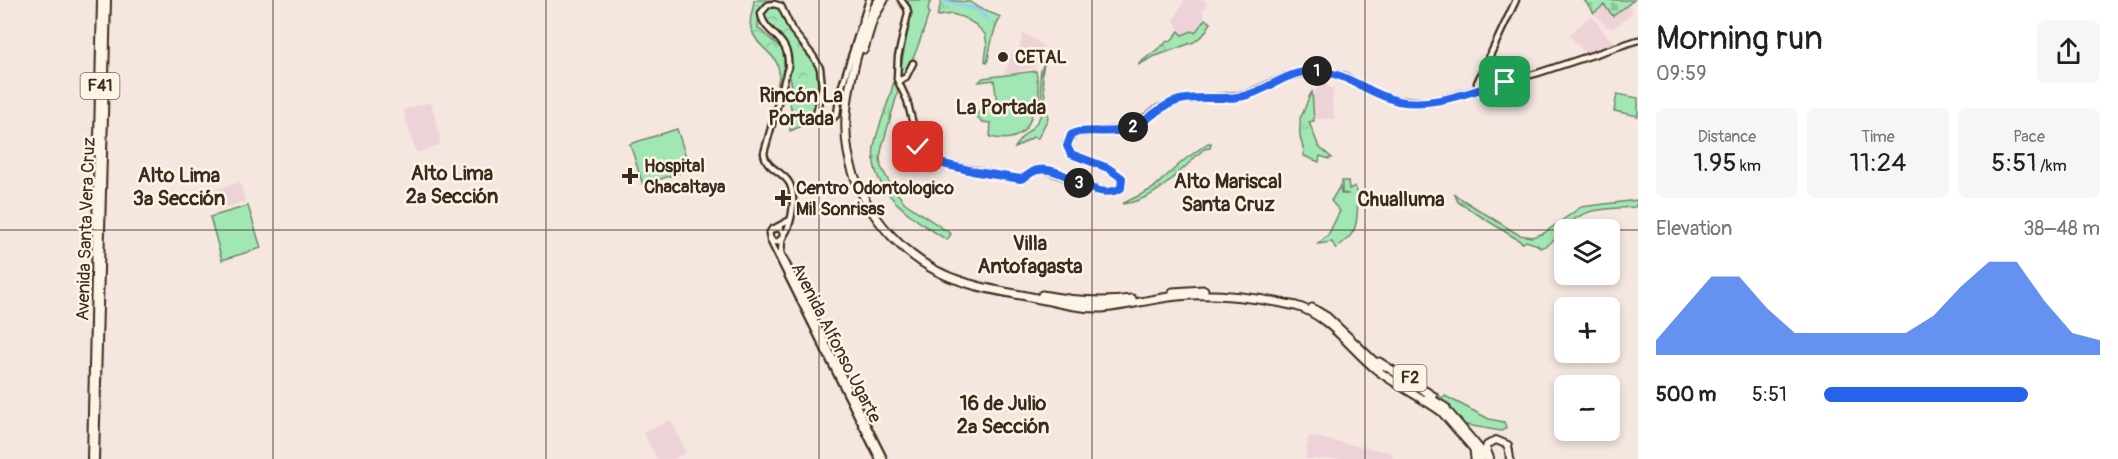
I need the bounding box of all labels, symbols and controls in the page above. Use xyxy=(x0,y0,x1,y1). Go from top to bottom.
text: Morning run xyxy=(1656,18,1823,59)
button: share xyxy=(2037,20,2100,83)
place label: CETAL xyxy=(1015,46,1067,69)
marker: CETAL xyxy=(996,50,1010,64)
pin: 1 xyxy=(1302,56,1332,86)
pin xyxy=(1479,56,1530,107)
text: 1 xyxy=(1314,61,1320,81)
text: 09:59 xyxy=(1656,61,1706,86)
icon: arrive xyxy=(1488,65,1521,98)
road number: F41 xyxy=(80,73,120,99)
district label: Rincón La Portada xyxy=(759,83,843,131)
district label: La Portada xyxy=(956,95,1046,120)
pin: 2 xyxy=(1118,112,1148,142)
text: 2 xyxy=(1129,117,1137,137)
pin xyxy=(892,121,943,172)
text: Distance xyxy=(1698,127,1756,147)
text: Time xyxy=(1861,127,1895,147)
text: Pace xyxy=(2013,127,2045,147)
icon: check xyxy=(901,130,934,163)
street label: Avenida Santa Vera Cruz xyxy=(71,137,101,321)
text: 1.95 xyxy=(1693,147,1736,179)
text: 11:24 xyxy=(1850,147,1906,179)
text: 5:51 xyxy=(1991,147,2037,179)
place label: Hospital Chacaltaya xyxy=(644,155,726,199)
text: km xyxy=(1736,156,1761,176)
text: /km xyxy=(2037,156,2067,176)
district label: Alto Lima 2ª Sección xyxy=(406,161,498,209)
district label: Alto Lima 3ª Sección xyxy=(133,163,225,211)
marker: Hospital Chacaltaya xyxy=(621,167,639,185)
pin: 3 xyxy=(1064,168,1094,198)
district label: Alto Mariscal Santa Cruz xyxy=(1174,169,1282,217)
text: 3 xyxy=(1075,173,1083,193)
place label: Centro Odontologico Mil Sonrisas xyxy=(796,177,954,221)
district label: Chualluma xyxy=(1357,187,1445,212)
marker: Centro Odontologico Mil Sonrisas xyxy=(774,189,792,207)
text: Elevation xyxy=(1656,216,1732,241)
text: 38–48 m xyxy=(2023,216,2100,241)
map controls xyxy=(1554,219,1620,441)
button: layers xyxy=(1554,219,1620,285)
district label: Villa Antofagasta xyxy=(977,231,1083,279)
street label: Avenida Alfonso Ugarte xyxy=(786,259,886,427)
button: + xyxy=(1554,297,1620,363)
road number: F2 xyxy=(1394,365,1426,391)
button: − xyxy=(1554,375,1620,441)
text: 500 m xyxy=(1656,382,1716,407)
text: 5:51 xyxy=(1752,382,1787,407)
district label: 16 de Julio 2ª Sección xyxy=(957,391,1049,439)

